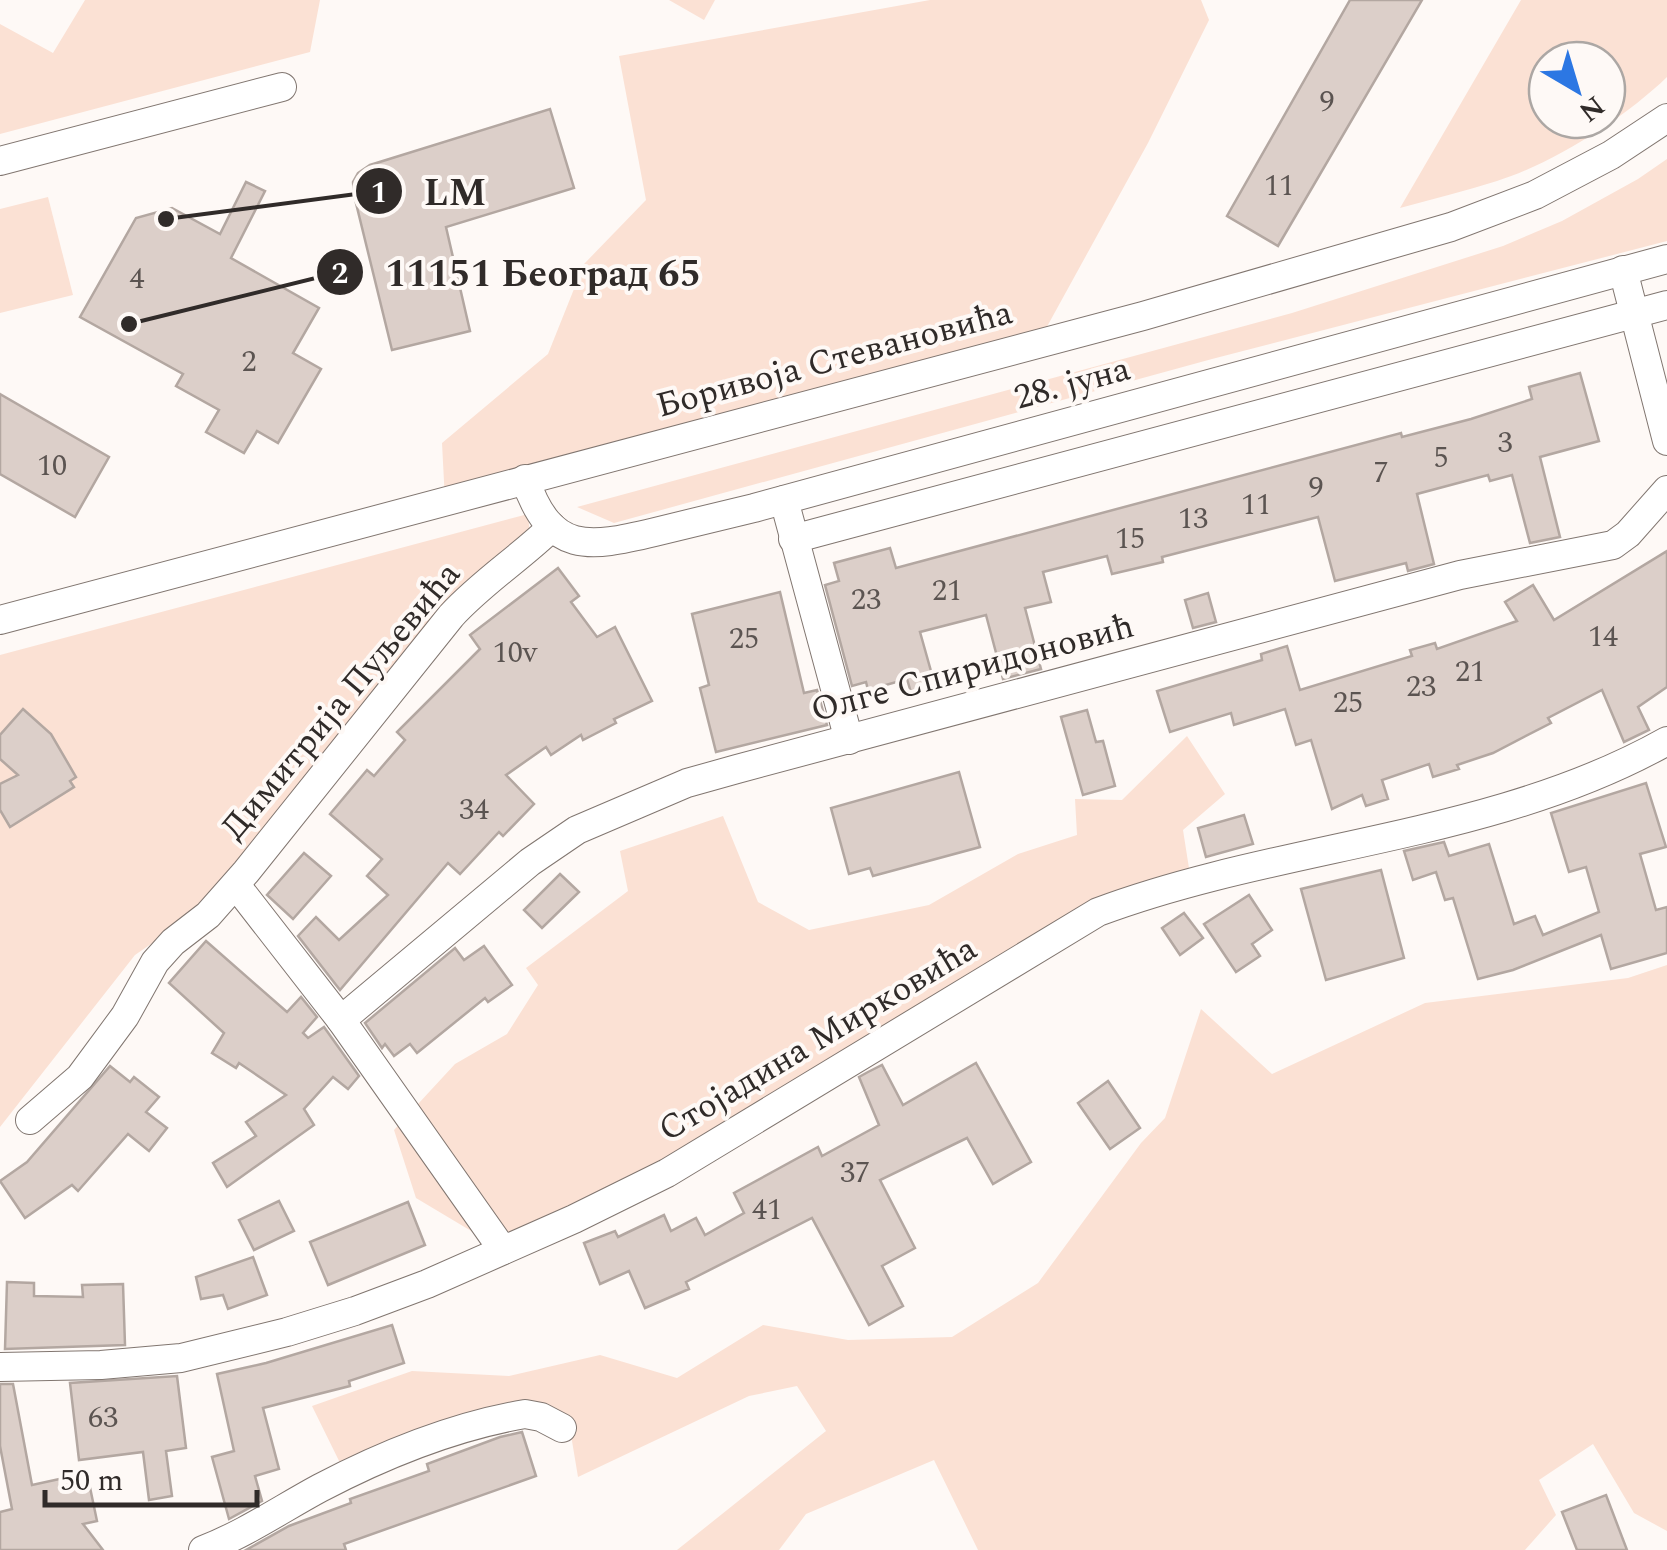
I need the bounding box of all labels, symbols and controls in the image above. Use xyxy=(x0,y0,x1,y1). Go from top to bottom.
north arrow xyxy=(1527,40,1627,140)
house number: 9 xyxy=(1320,79,1335,125)
text: N xyxy=(1569,85,1614,132)
callout: LM xyxy=(354,157,507,225)
house number: 11 xyxy=(1264,163,1294,209)
text: LM xyxy=(424,165,486,223)
text: 1 xyxy=(371,170,387,216)
callout: 11151 Београд 65 xyxy=(315,238,721,306)
text: 11151 Београд 65 xyxy=(385,246,701,304)
text: 2 xyxy=(332,251,348,297)
house number: 4 xyxy=(130,256,145,302)
street label: Боривоја Стевановића xyxy=(650,286,1018,433)
house number: 2 xyxy=(242,339,257,385)
street label: 28. јуна xyxy=(1008,343,1136,424)
house number: 3 xyxy=(1498,420,1513,466)
house number: 5 xyxy=(1434,435,1449,481)
house number: 10 xyxy=(37,443,67,489)
house number: 7 xyxy=(1374,450,1389,496)
house number: 9 xyxy=(1309,465,1324,511)
house number: 11 xyxy=(1241,482,1271,528)
house number: 13 xyxy=(1178,496,1208,542)
house number: 15 xyxy=(1115,516,1145,562)
street label: Димитрија Пуљевића xyxy=(208,550,474,852)
house number: 21 xyxy=(932,568,962,614)
house number: 23 xyxy=(851,577,881,623)
street label: Олге Спиридоновић xyxy=(805,600,1140,737)
house number: 14 xyxy=(1588,614,1618,660)
house number: 25 xyxy=(729,616,759,662)
house number: 10v xyxy=(493,630,539,676)
house number: 21 xyxy=(1455,649,1485,695)
house number: 23 xyxy=(1406,664,1436,710)
house number: 25 xyxy=(1333,680,1363,726)
house number: 34 xyxy=(459,787,489,833)
street label: Стојадина Мирковића xyxy=(648,923,987,1156)
house number: 37 xyxy=(840,1150,870,1196)
house number: 41 xyxy=(752,1187,782,1233)
house number: 63 xyxy=(88,1395,118,1441)
scale bar xyxy=(45,1445,258,1507)
text: 50 m xyxy=(60,1458,123,1504)

